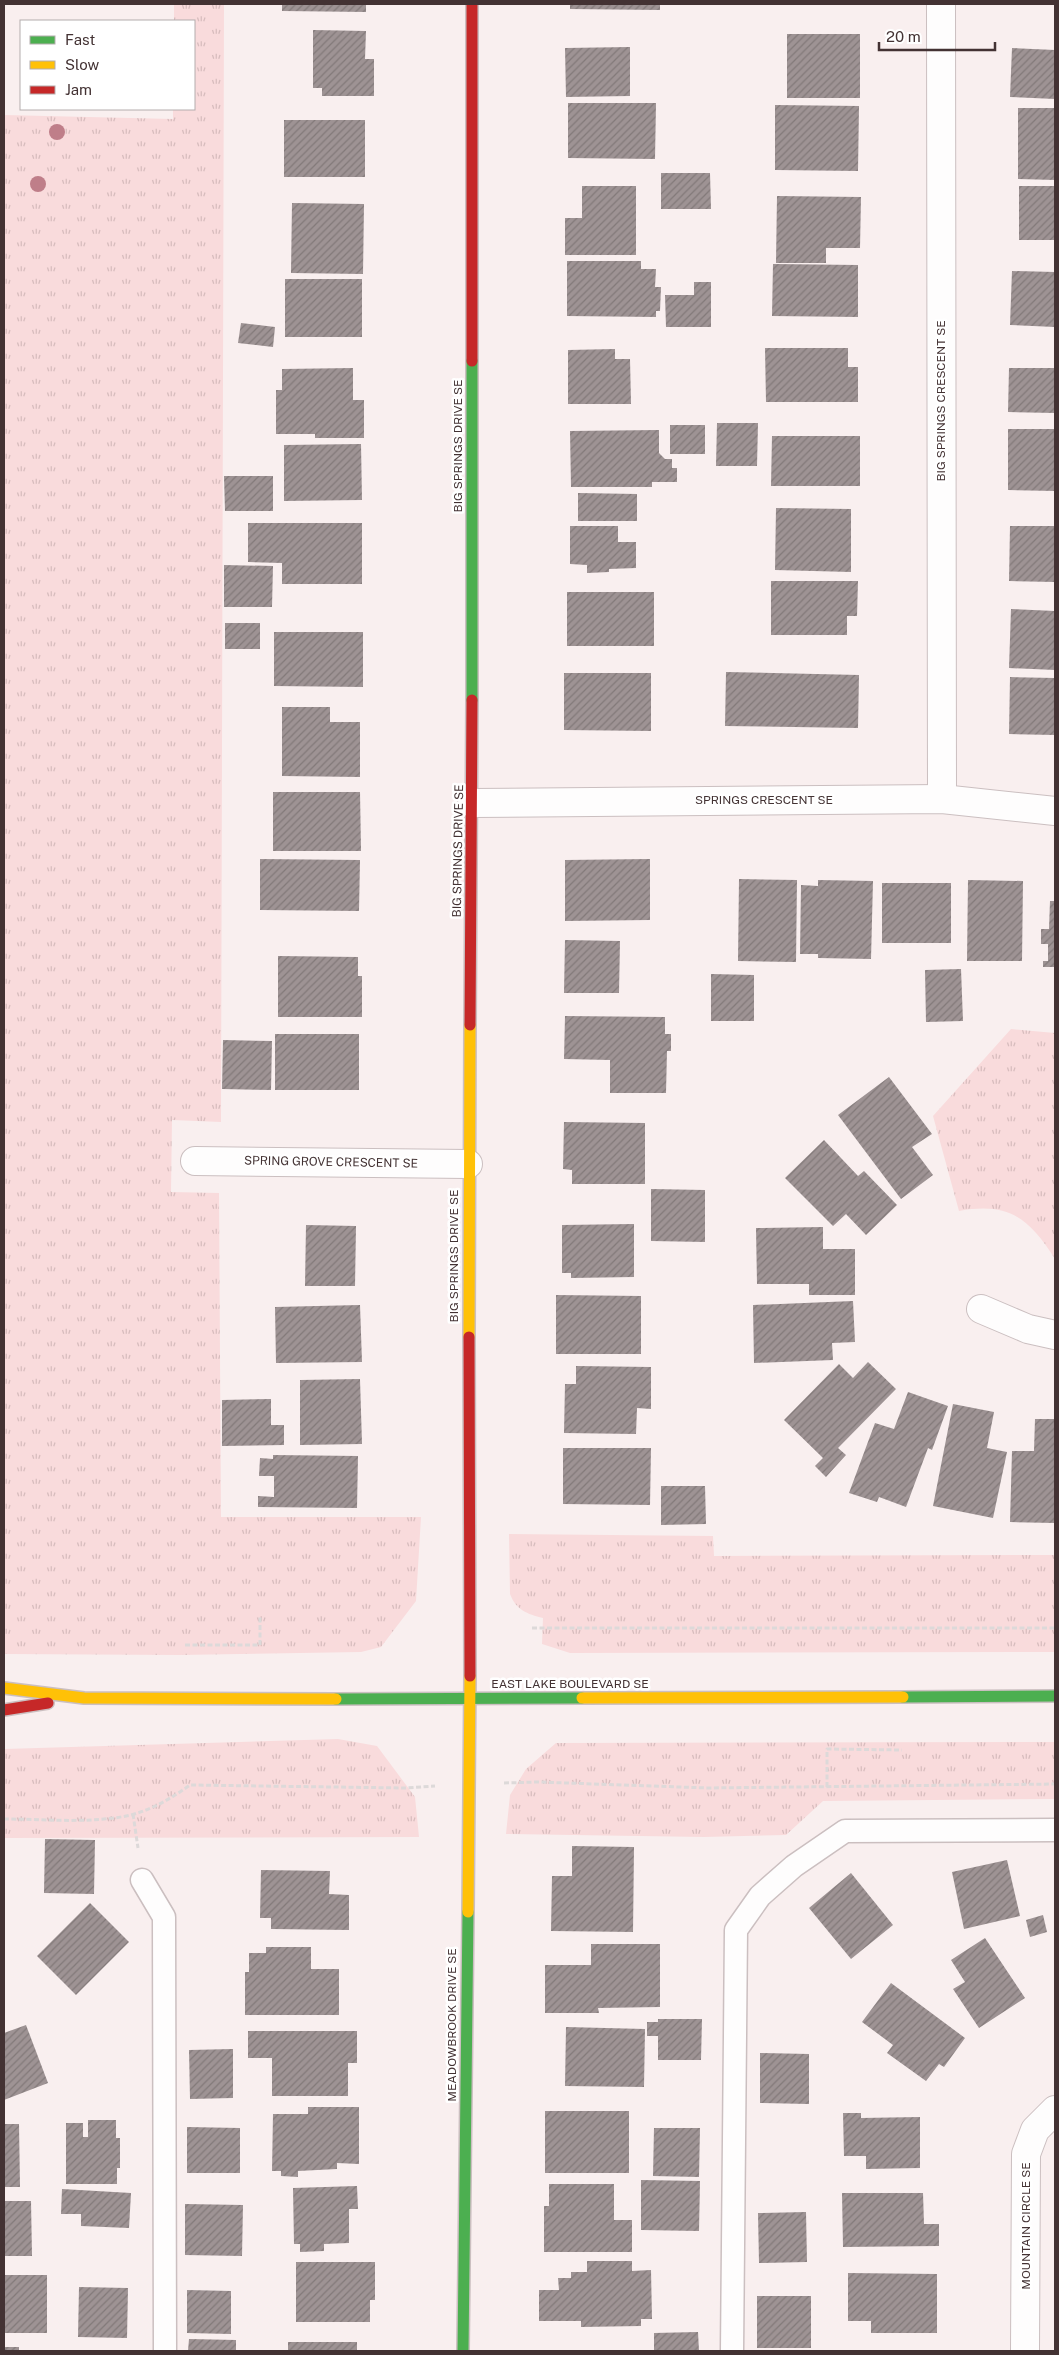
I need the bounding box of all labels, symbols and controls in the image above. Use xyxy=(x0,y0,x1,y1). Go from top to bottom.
legend xyxy=(20,20,195,110)
scale bar xyxy=(879,20,995,52)
text: 20 m xyxy=(886,28,921,45)
text: Fast xyxy=(65,31,95,48)
text: Slow xyxy=(65,56,100,73)
text: Jam xyxy=(65,81,92,98)
street label: BIG SPRINGS CRESCENT SE xyxy=(934,320,948,482)
street label: BIG SPRINGS DRIVE SE xyxy=(451,380,465,512)
street label: BIG SPRINGS DRIVE SE xyxy=(450,784,466,918)
street label: SPRINGS CRESCENT SE xyxy=(695,793,833,807)
street label: SPRING GROVE CRESCENT SE xyxy=(244,1153,418,1171)
street label: BIG SPRINGS DRIVE SE xyxy=(447,1190,461,1322)
street label: EAST LAKE BOULEVARD SE xyxy=(491,1677,649,1691)
street label: MEADOWBROOK DRIVE SE xyxy=(445,1948,459,2102)
street label: MOUNTAIN CIRCLE SE xyxy=(1019,2162,1033,2290)

